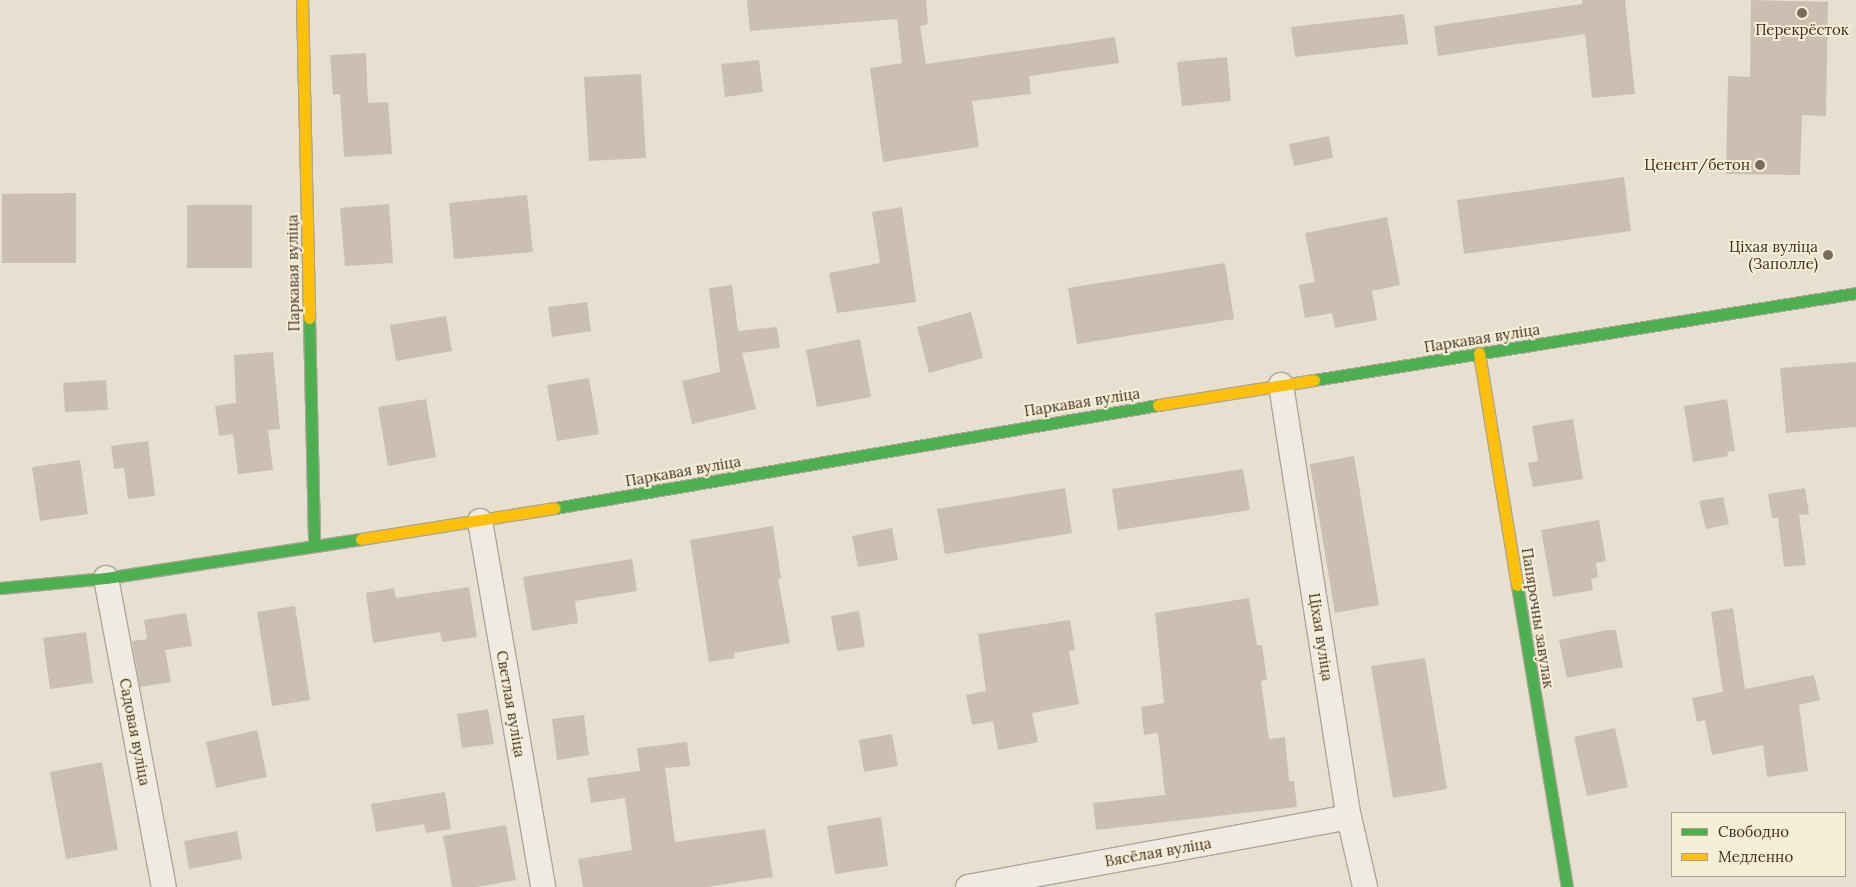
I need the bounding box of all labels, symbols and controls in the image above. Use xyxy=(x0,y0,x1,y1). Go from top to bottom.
marker: Перекрёсток xyxy=(1796,7,1808,19)
place label: Перекрёсток xyxy=(1755,21,1849,39)
place label: Ценент/бетон xyxy=(1644,156,1750,174)
marker: Ценент/бетон xyxy=(1754,159,1766,171)
street label: Паркавая вуліца xyxy=(283,214,303,332)
place label: Ціхая вуліца (Заполле) xyxy=(1729,237,1818,272)
marker: Ціхая вуліца (Заполле) xyxy=(1822,249,1834,261)
street label: Паркавая вуліца xyxy=(1423,320,1541,356)
street label: Паркавая вуліца xyxy=(1023,384,1141,420)
street label: Паркавая вуліца xyxy=(624,452,742,490)
street label: Папярочны завулак xyxy=(1518,546,1558,690)
street label: Ціхая вуліца xyxy=(1305,592,1337,682)
street label: Светлая вуліца xyxy=(493,649,529,759)
street label: Садовая вуліца xyxy=(116,677,154,787)
legend xyxy=(1671,812,1846,877)
text: Свободно xyxy=(1718,822,1789,841)
street label: Вясёлая вуліца xyxy=(1103,834,1213,870)
text: Медленно xyxy=(1718,847,1793,866)

